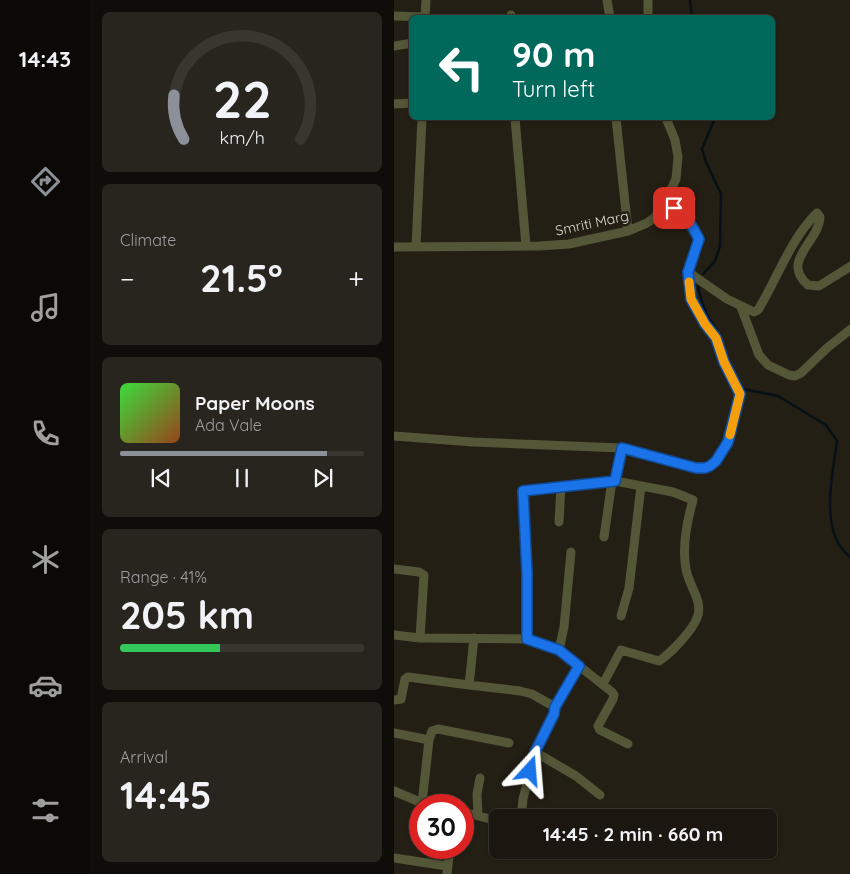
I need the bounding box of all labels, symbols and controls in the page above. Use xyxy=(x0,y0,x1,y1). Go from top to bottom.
text: 90 m xyxy=(512,32,595,76)
icon: left xyxy=(429,35,494,100)
text: 14:43 xyxy=(19,45,71,73)
text: 22 xyxy=(212,66,272,131)
text: Turn left xyxy=(512,75,595,103)
text: km/h xyxy=(219,126,265,148)
icon: directions xyxy=(28,164,63,199)
pin xyxy=(653,187,695,229)
icon: arrive xyxy=(660,194,688,222)
street label: Smriti Marg xyxy=(554,206,630,240)
text: Climate xyxy=(120,230,176,250)
text: 21.5° xyxy=(200,254,283,302)
text: − xyxy=(120,261,135,296)
text: + xyxy=(348,261,364,296)
icon: music xyxy=(28,290,63,325)
text: Paper Moons xyxy=(195,391,315,415)
text: Ada Vale xyxy=(195,415,262,435)
icon: phone xyxy=(28,416,63,451)
icon: previous xyxy=(147,464,175,492)
icon: pause xyxy=(228,464,256,492)
icon: next xyxy=(309,464,337,492)
icon: climate xyxy=(28,542,63,577)
text: Range · 41% xyxy=(120,567,207,587)
text: 205 km xyxy=(120,591,254,639)
icon: car xyxy=(28,668,63,703)
position arrow xyxy=(503,744,555,796)
text: Arrival xyxy=(120,747,168,767)
text: 14:45 xyxy=(120,771,212,819)
icon: filters xyxy=(28,793,63,828)
speed limit sign: 30 xyxy=(409,794,474,859)
text: 14:45 · 2 min · 660 m xyxy=(543,822,723,846)

